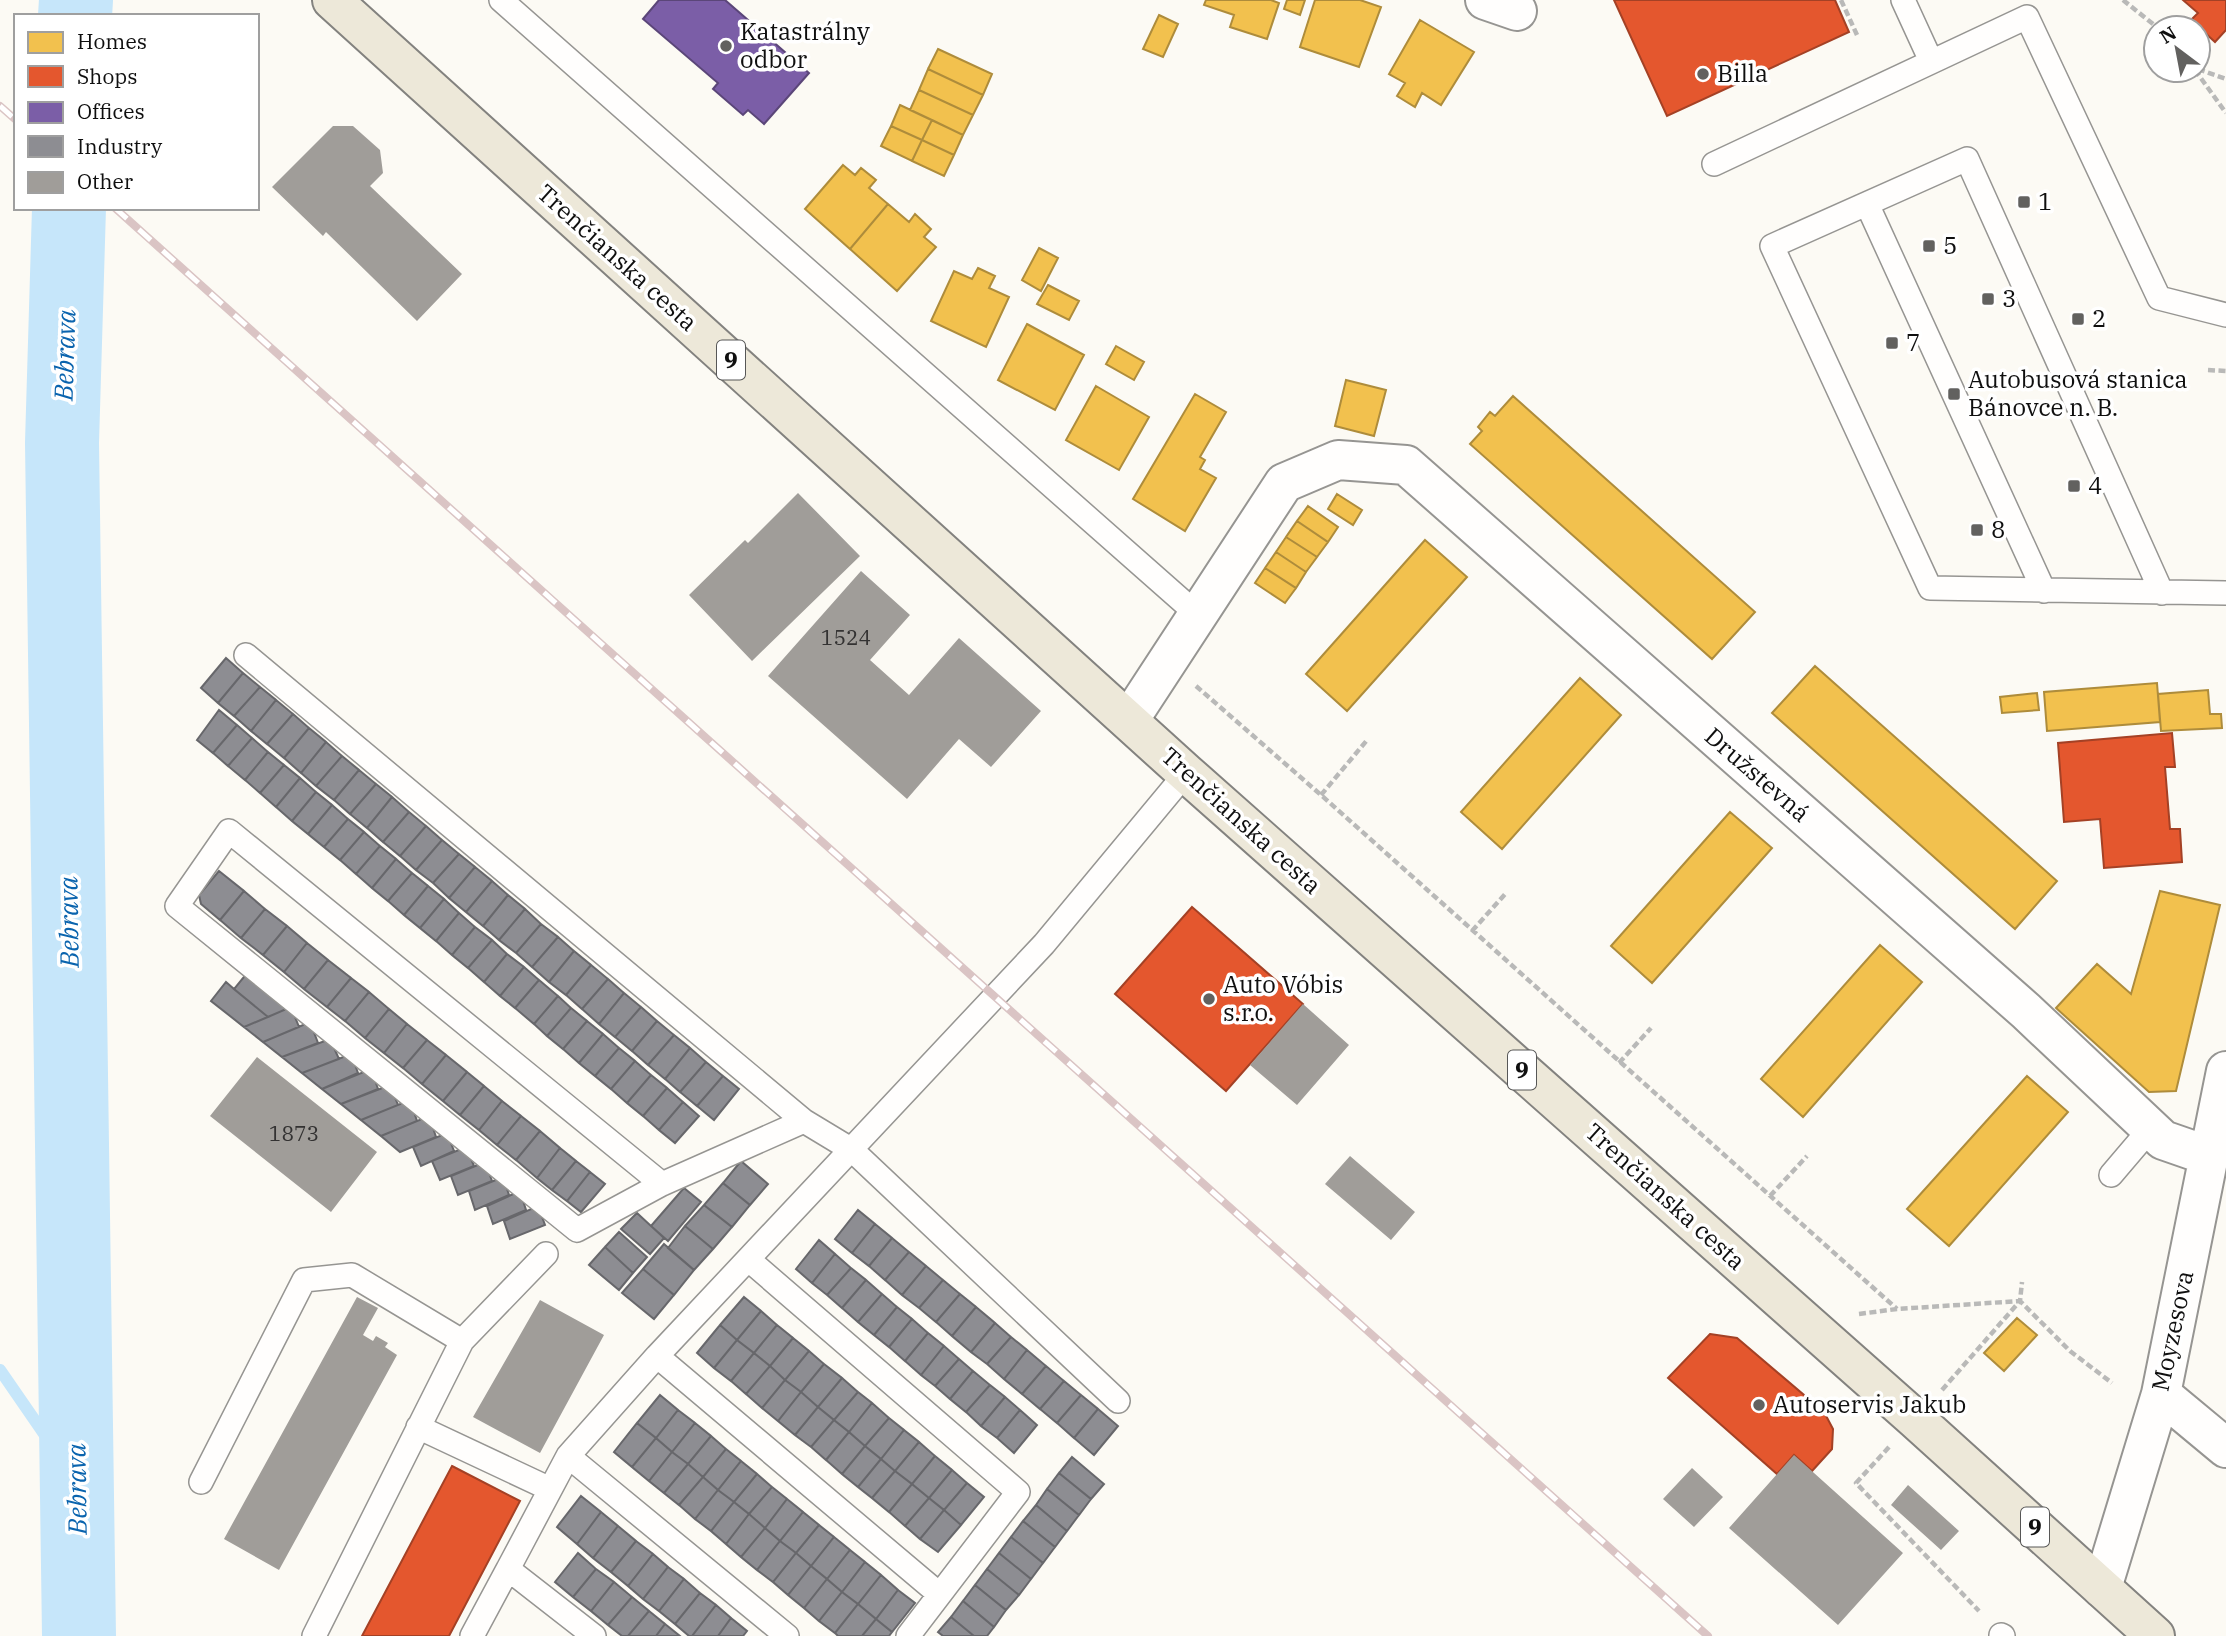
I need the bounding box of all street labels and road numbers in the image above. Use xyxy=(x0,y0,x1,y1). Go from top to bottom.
street label: Trenčianska cesta xyxy=(531,177,705,338)
road number: 9 xyxy=(717,340,745,380)
street label: Družstevná xyxy=(1698,720,1817,829)
street label: Trenčianska cesta xyxy=(1155,740,1329,901)
road number: 9 xyxy=(1508,1050,1536,1090)
street label: Trenčianska cesta xyxy=(1579,1116,1753,1277)
street label: Moyzesova xyxy=(2144,1268,2200,1394)
road number: 9 xyxy=(2021,1508,2049,1546)

